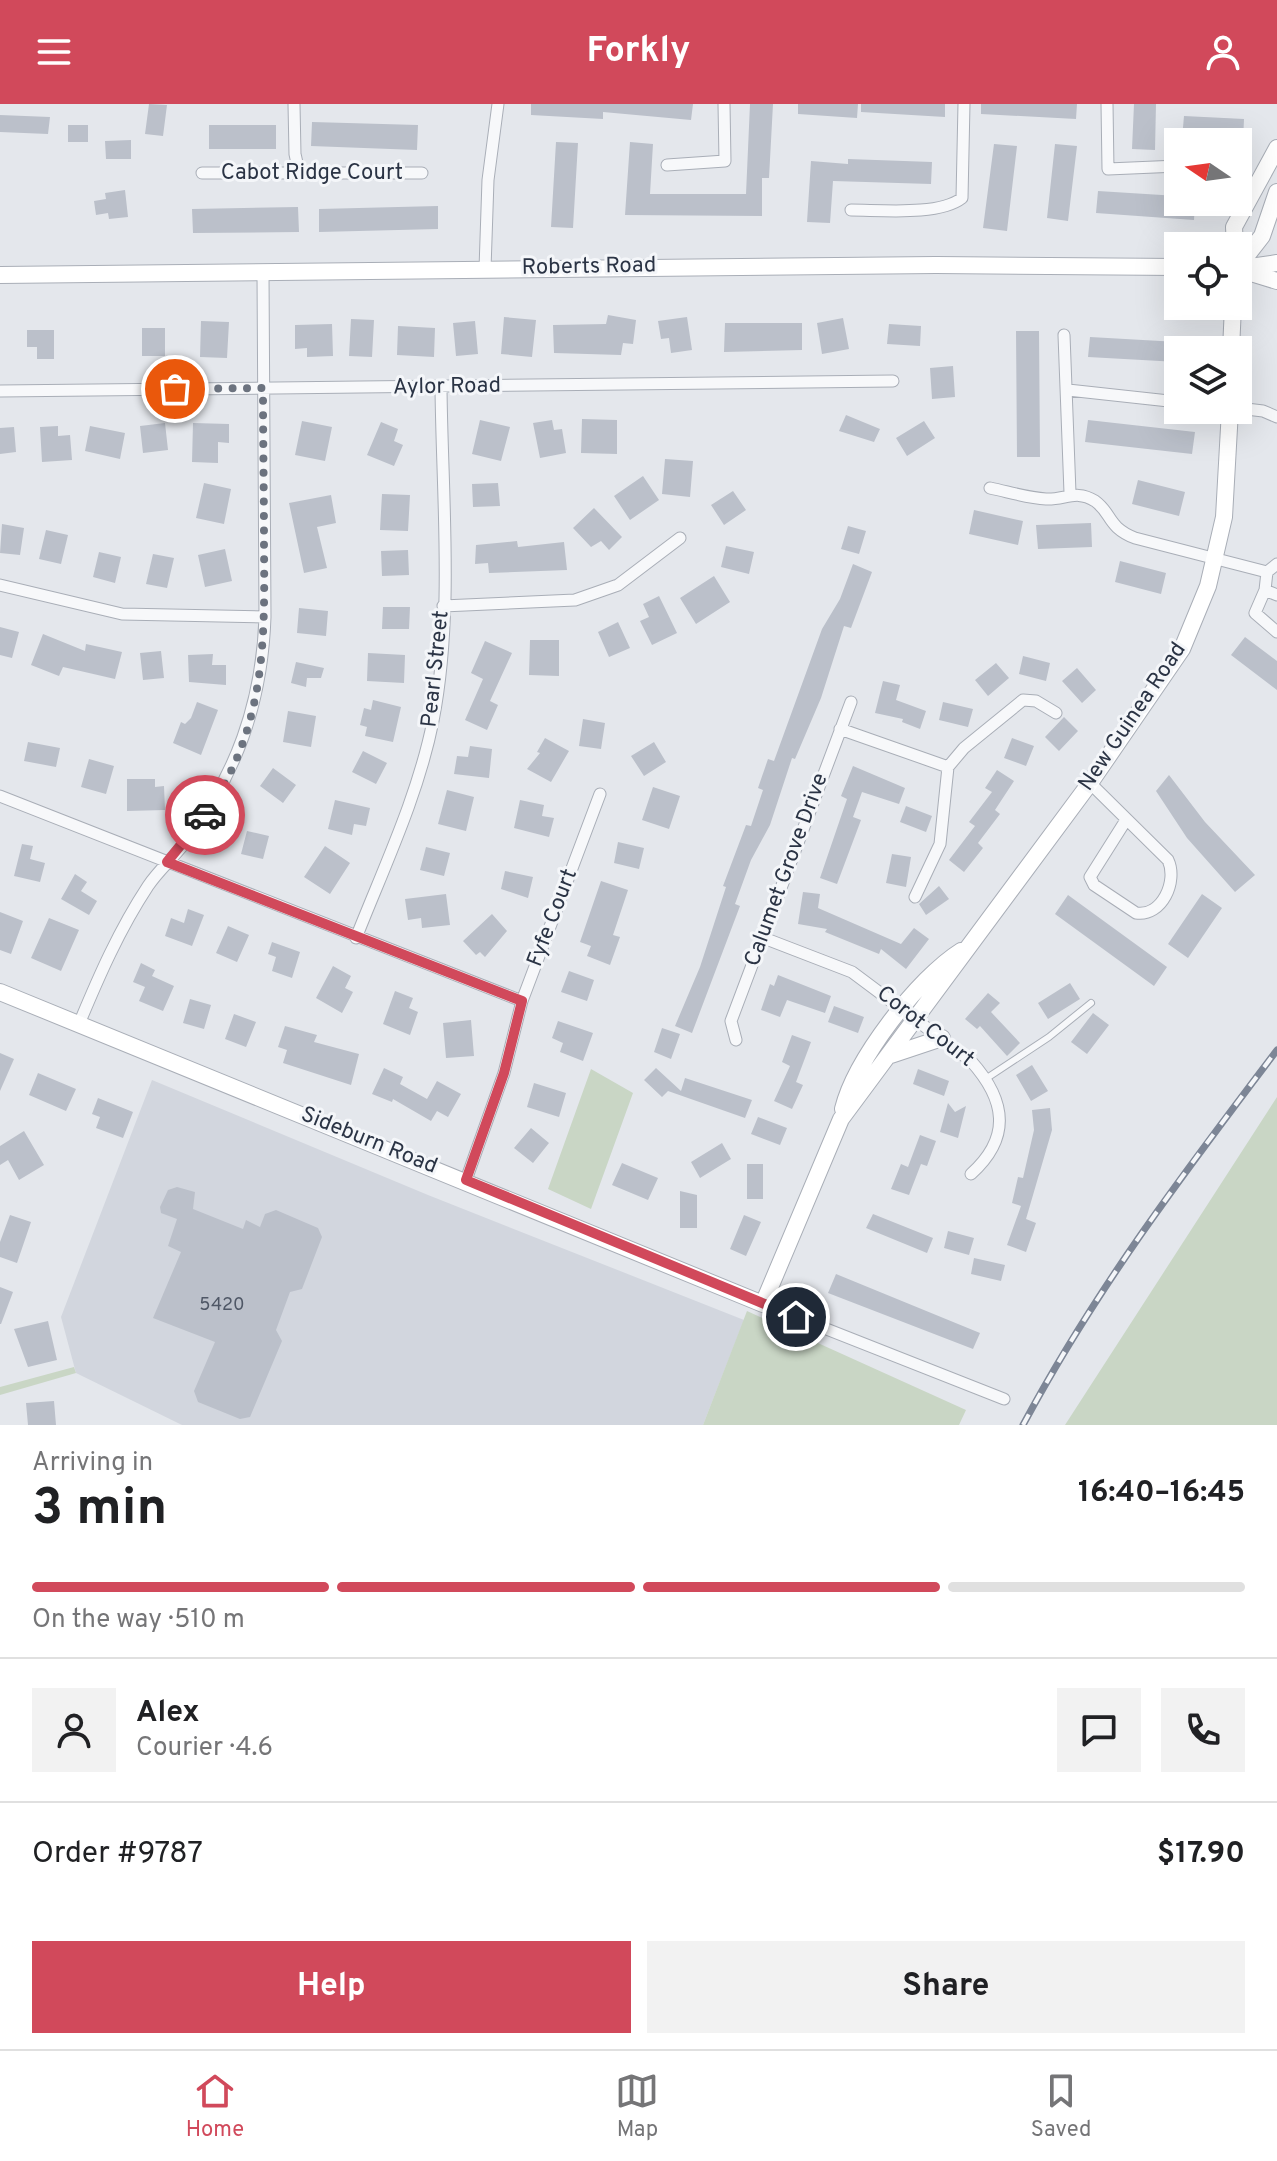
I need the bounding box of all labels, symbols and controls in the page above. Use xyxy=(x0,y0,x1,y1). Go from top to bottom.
text: Forkly xyxy=(587,29,690,75)
icon: menu xyxy=(32,30,76,74)
icon: person xyxy=(1201,30,1245,74)
north arrow xyxy=(1164,128,1252,216)
map controls xyxy=(1164,128,1252,424)
street label: Cabot Ridge Court xyxy=(221,160,403,187)
button: locate xyxy=(1164,232,1252,320)
street label: Roberts Road xyxy=(521,252,657,282)
button: layers xyxy=(1164,336,1252,424)
pin xyxy=(141,355,209,423)
icon: bag xyxy=(153,367,197,411)
street label: Aylor Road xyxy=(393,373,501,401)
street label: Pearl Street xyxy=(416,609,456,729)
street label: New Guinea Road xyxy=(1073,638,1193,796)
street label: Calumet Grove Drive xyxy=(739,770,835,970)
courier xyxy=(165,775,245,855)
icon: car xyxy=(183,793,227,837)
street label: Fyfe Court xyxy=(522,865,584,971)
street label: Corot Court xyxy=(871,981,979,1073)
street label: Sideburn Road xyxy=(297,1101,441,1181)
pin xyxy=(762,1283,830,1351)
house number: 5420 xyxy=(199,1294,245,1317)
icon: home xyxy=(774,1295,818,1339)
text: Arriving in xyxy=(32,1447,153,1480)
text: 16:40–16:45 xyxy=(1078,1475,1245,1512)
text: 3 min xyxy=(32,1477,167,1543)
text: On the way · 510 m xyxy=(32,1604,245,1637)
button: person xyxy=(32,1688,116,1772)
button: chat xyxy=(1057,1688,1141,1772)
button: phone xyxy=(1161,1688,1245,1772)
text: Alex xyxy=(136,1695,200,1732)
text: Courier · 4.6 xyxy=(136,1732,273,1765)
text: Order #9787 xyxy=(32,1836,203,1873)
text: $17.90 xyxy=(1157,1836,1245,1873)
button: Help xyxy=(32,1941,631,2033)
button: Share xyxy=(647,1941,1245,2033)
tab: Home xyxy=(186,2069,244,2144)
tab: Map xyxy=(615,2069,659,2144)
tab: Saved xyxy=(1031,2069,1091,2144)

